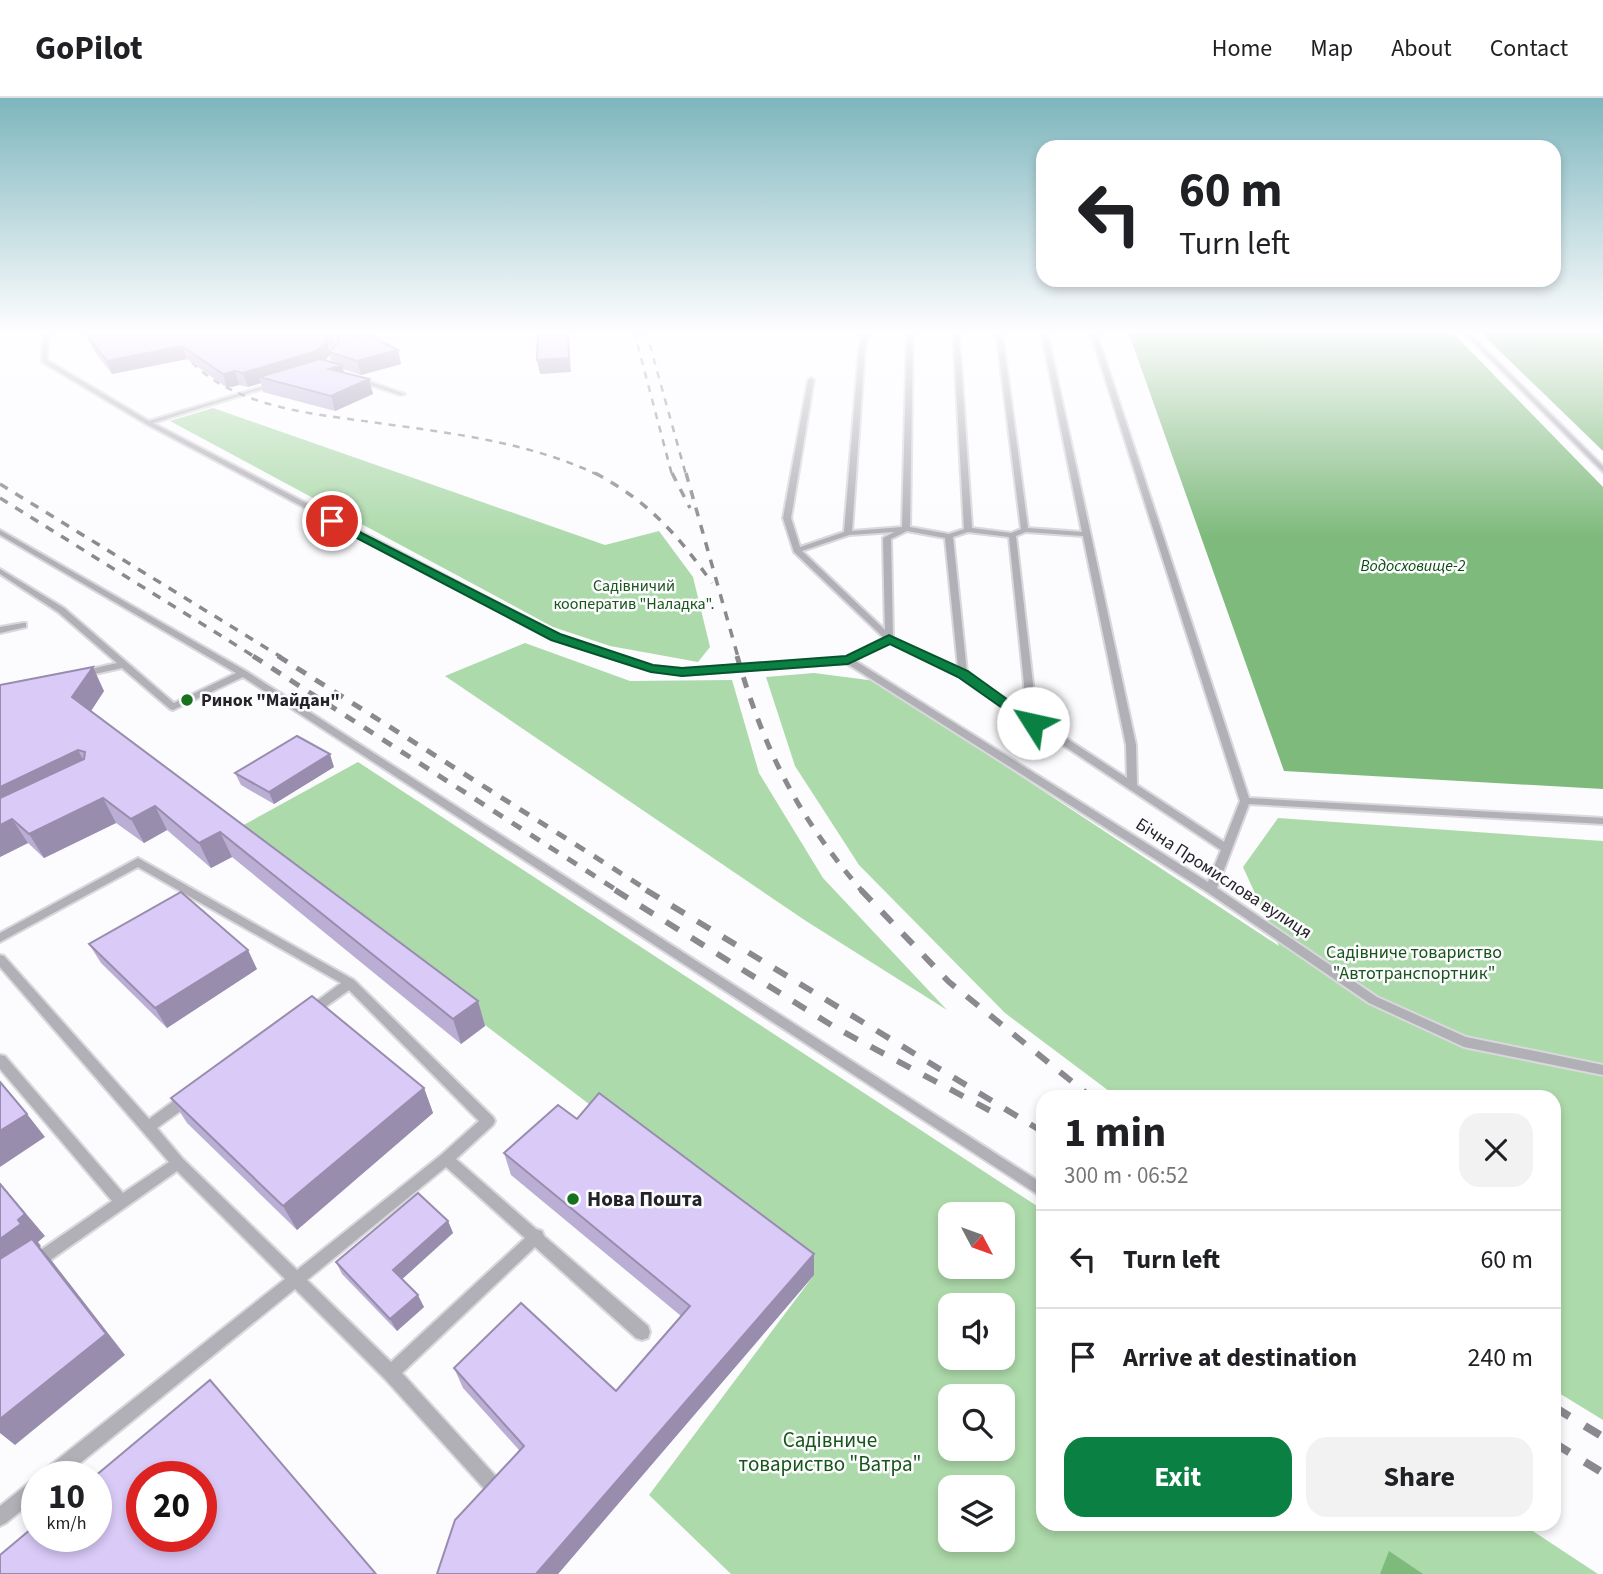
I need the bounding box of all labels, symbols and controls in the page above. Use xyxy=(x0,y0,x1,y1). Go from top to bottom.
text: GoPilot xyxy=(35,25,143,72)
text: Home xyxy=(1212,31,1272,66)
text: Map xyxy=(1310,31,1353,66)
text: About xyxy=(1391,31,1452,66)
text: Contact xyxy=(1490,31,1568,66)
text: 60 m xyxy=(1179,156,1283,226)
icon: left xyxy=(1064,168,1155,259)
text: Turn left xyxy=(1179,221,1290,267)
pin xyxy=(302,491,362,551)
icon: arrive xyxy=(313,502,351,540)
water label: Водосховище-2 xyxy=(1360,555,1466,577)
park label: Садівничий кооператив "Наладка". xyxy=(553,575,715,615)
position arrow xyxy=(996,686,1070,760)
place label: Ринок "Майдан" xyxy=(201,688,340,713)
marker: Ринок "Майдан" xyxy=(179,692,195,708)
street label: Бічна Промислова вулиця xyxy=(1131,812,1317,945)
park label: Садівниче товариство "Автотранспортник" xyxy=(1326,940,1502,986)
text: 1 min xyxy=(1064,1103,1166,1163)
button: close xyxy=(1459,1113,1533,1187)
text: 300 m · 06:52 xyxy=(1064,1159,1188,1192)
place label: Нова Пошта xyxy=(587,1184,703,1214)
marker: Нова Пошта xyxy=(565,1191,581,1207)
north arrow xyxy=(938,1202,1015,1279)
map controls xyxy=(938,1202,1015,1552)
icon: left xyxy=(1064,1240,1102,1278)
text: Turn left xyxy=(1123,1241,1220,1278)
text: 60 m xyxy=(1480,1241,1533,1278)
button: sound xyxy=(938,1293,1015,1370)
icon: arrive xyxy=(1064,1338,1102,1376)
text: Arrive at destination xyxy=(1123,1339,1357,1376)
text: 240 m xyxy=(1467,1339,1533,1376)
button: search xyxy=(938,1384,1015,1461)
park label: Садівниче товариство "Ватра" xyxy=(739,1425,921,1479)
button: Exit xyxy=(1064,1437,1292,1517)
button: Share xyxy=(1306,1437,1533,1517)
speed limit sign: 20 xyxy=(126,1461,217,1552)
text: 10 xyxy=(48,1472,85,1522)
button: layers xyxy=(938,1475,1015,1552)
text: km/h xyxy=(47,1511,86,1536)

